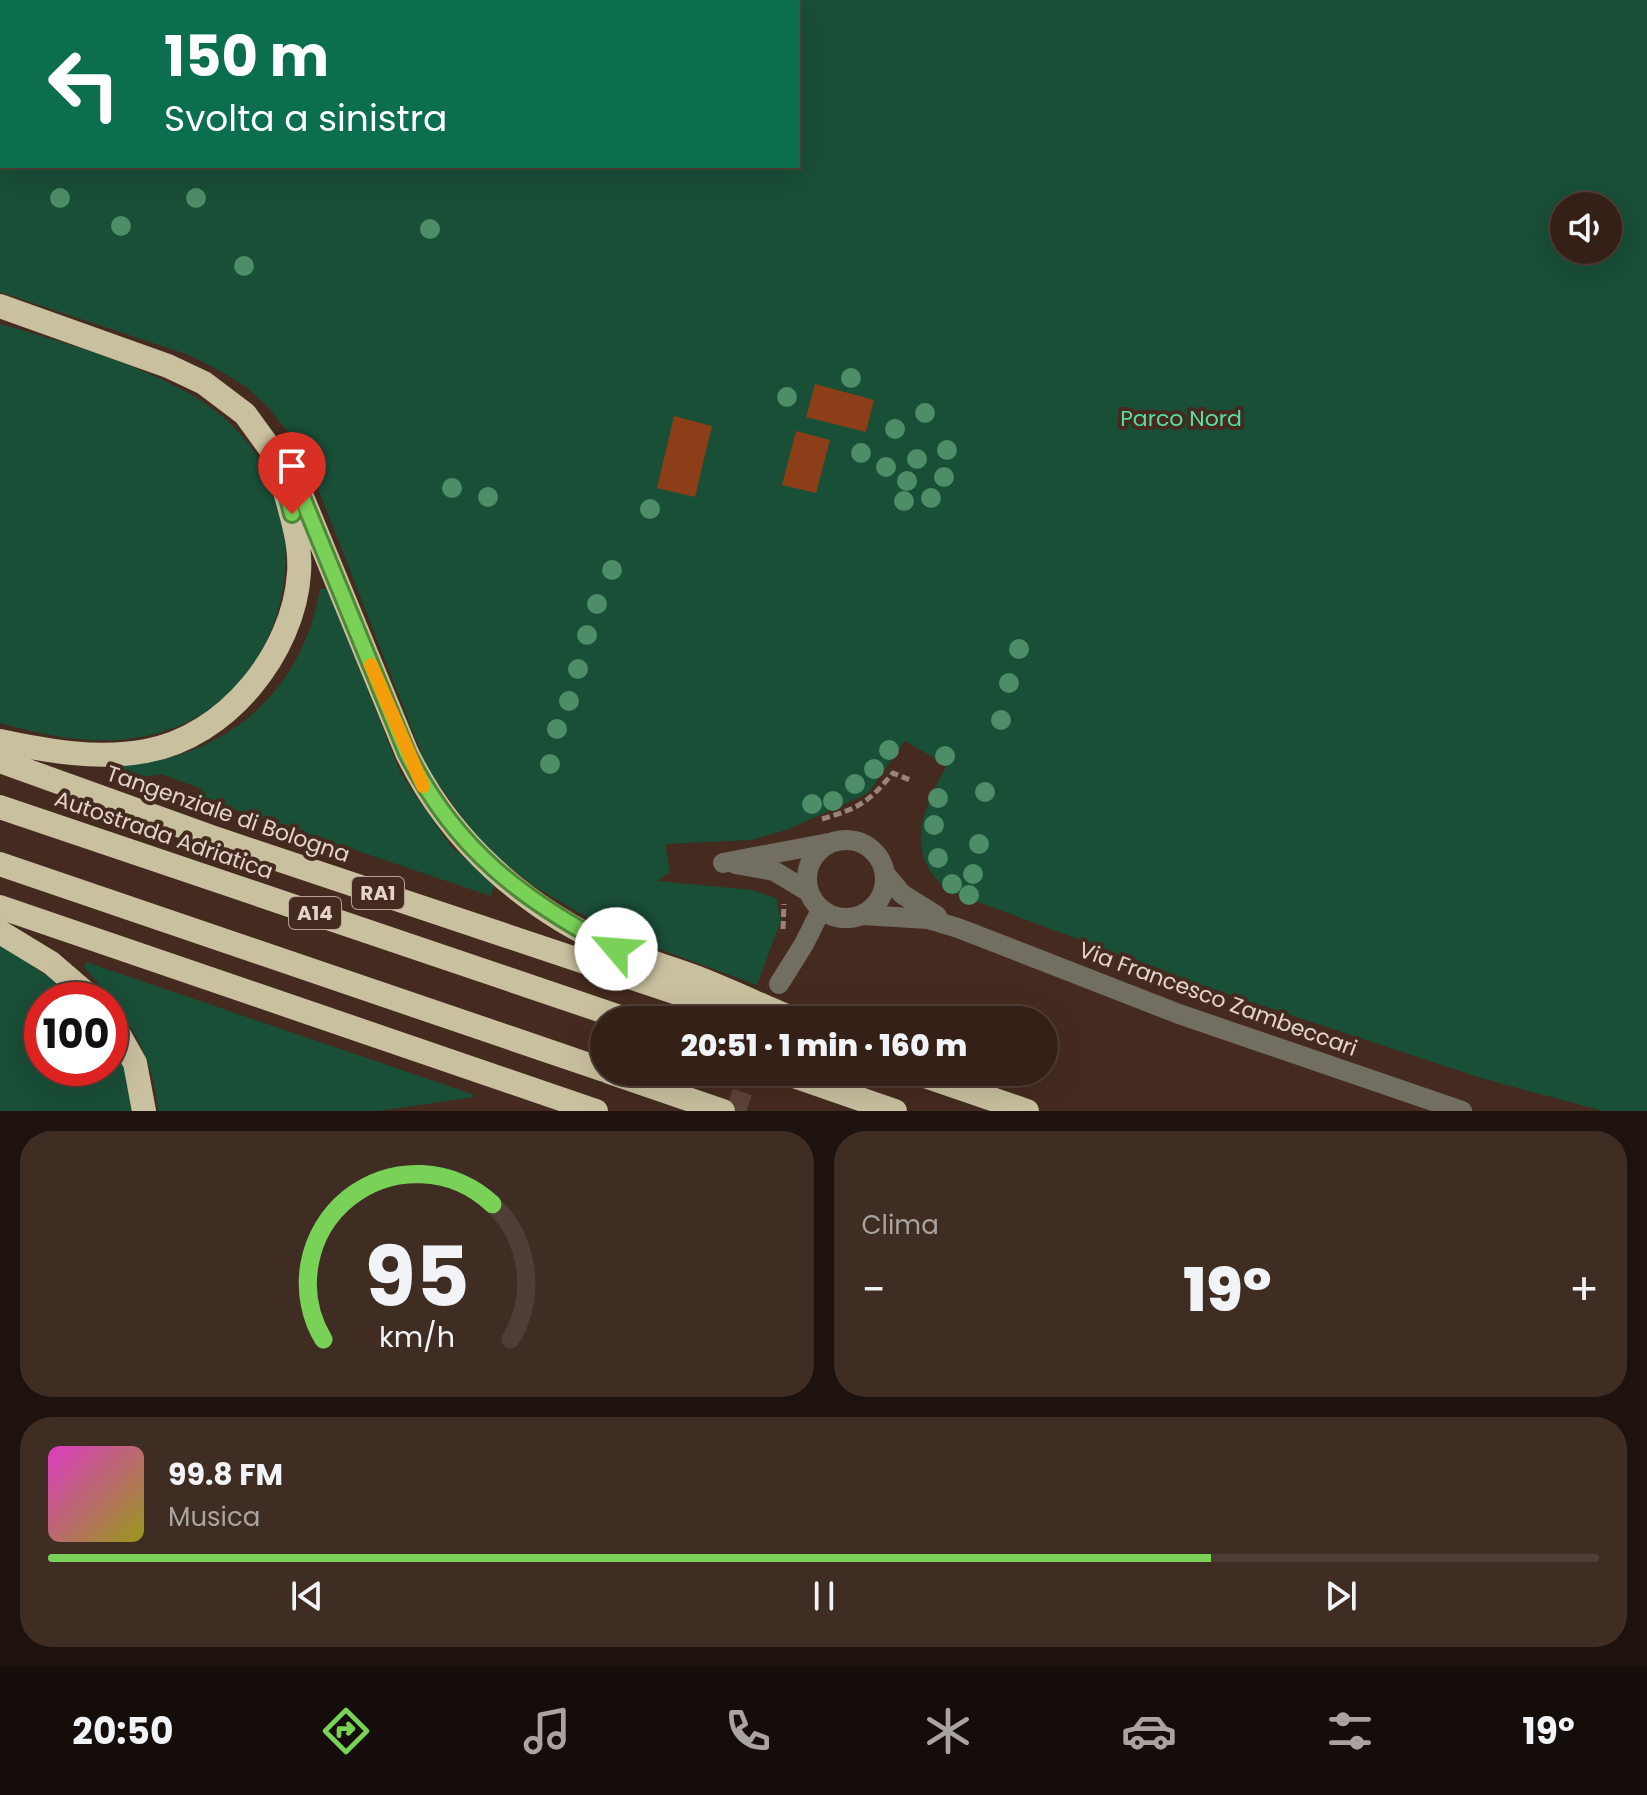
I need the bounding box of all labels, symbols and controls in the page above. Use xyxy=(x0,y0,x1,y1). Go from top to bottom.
text: 150 m xyxy=(164,17,329,96)
icon: left xyxy=(32,32,136,136)
text: Svolta a sinistra xyxy=(164,93,447,144)
map controls xyxy=(1550,192,1622,264)
button: sound xyxy=(1550,192,1622,264)
park label: Parco Nord xyxy=(1120,403,1242,434)
pin xyxy=(258,432,326,514)
icon: arrive xyxy=(270,444,314,488)
street label: Tangenziale di Bologna xyxy=(102,758,354,870)
street label: Autostrada Adriatica xyxy=(51,783,277,887)
road number: RA1 xyxy=(352,877,404,909)
road number: A14 xyxy=(289,897,341,929)
position arrow xyxy=(574,907,658,991)
street label: Via Francesco Zambeccari xyxy=(1074,934,1362,1064)
speed limit sign: 100 xyxy=(24,982,128,1086)
text: 20:51 · 1 min · 160 m xyxy=(681,1024,967,1067)
text: Clima xyxy=(862,1207,939,1243)
text: 95 xyxy=(364,1219,469,1335)
text: 19° xyxy=(1183,1248,1272,1332)
text: − xyxy=(862,1259,886,1320)
text: + xyxy=(1569,1259,1599,1320)
text: km/h xyxy=(379,1317,455,1357)
text: 99.8 FM xyxy=(168,1453,283,1496)
text: Musica xyxy=(168,1499,260,1535)
icon: previous xyxy=(285,1574,329,1618)
icon: pause xyxy=(802,1574,846,1618)
icon: next xyxy=(1319,1574,1363,1618)
icon: directions xyxy=(318,1703,374,1759)
icon: music xyxy=(519,1703,575,1759)
icon: phone xyxy=(720,1703,776,1759)
icon: climate xyxy=(920,1703,976,1759)
icon: car xyxy=(1121,1703,1177,1759)
icon: filters xyxy=(1322,1703,1378,1759)
text: 20:50 xyxy=(72,1706,173,1757)
text: 19° xyxy=(1522,1706,1575,1757)

